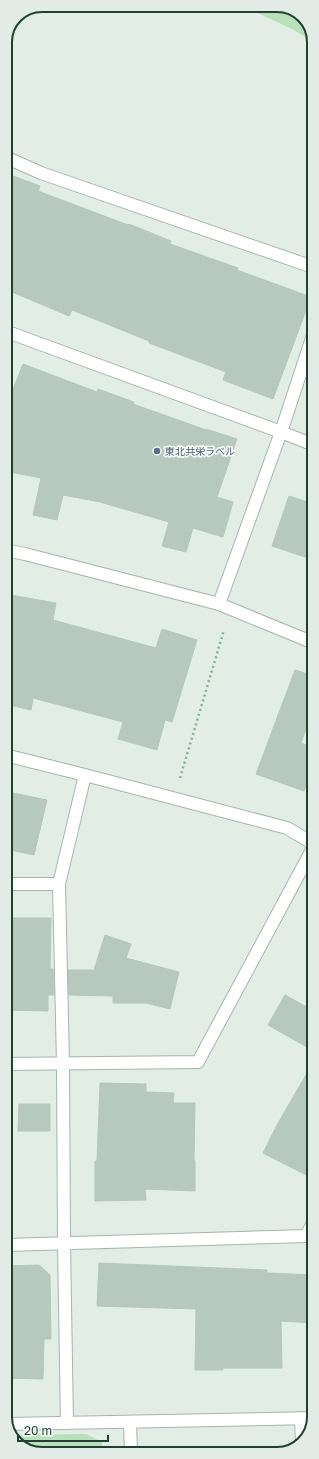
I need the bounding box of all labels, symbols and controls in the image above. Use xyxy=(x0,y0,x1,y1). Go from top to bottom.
place label: 東北共栄ラベル xyxy=(165,445,235,457)
marker: 東北共栄ラベル xyxy=(152,446,162,456)
scale bar xyxy=(18,1417,108,1443)
text: 20 m xyxy=(24,1423,52,1438)

